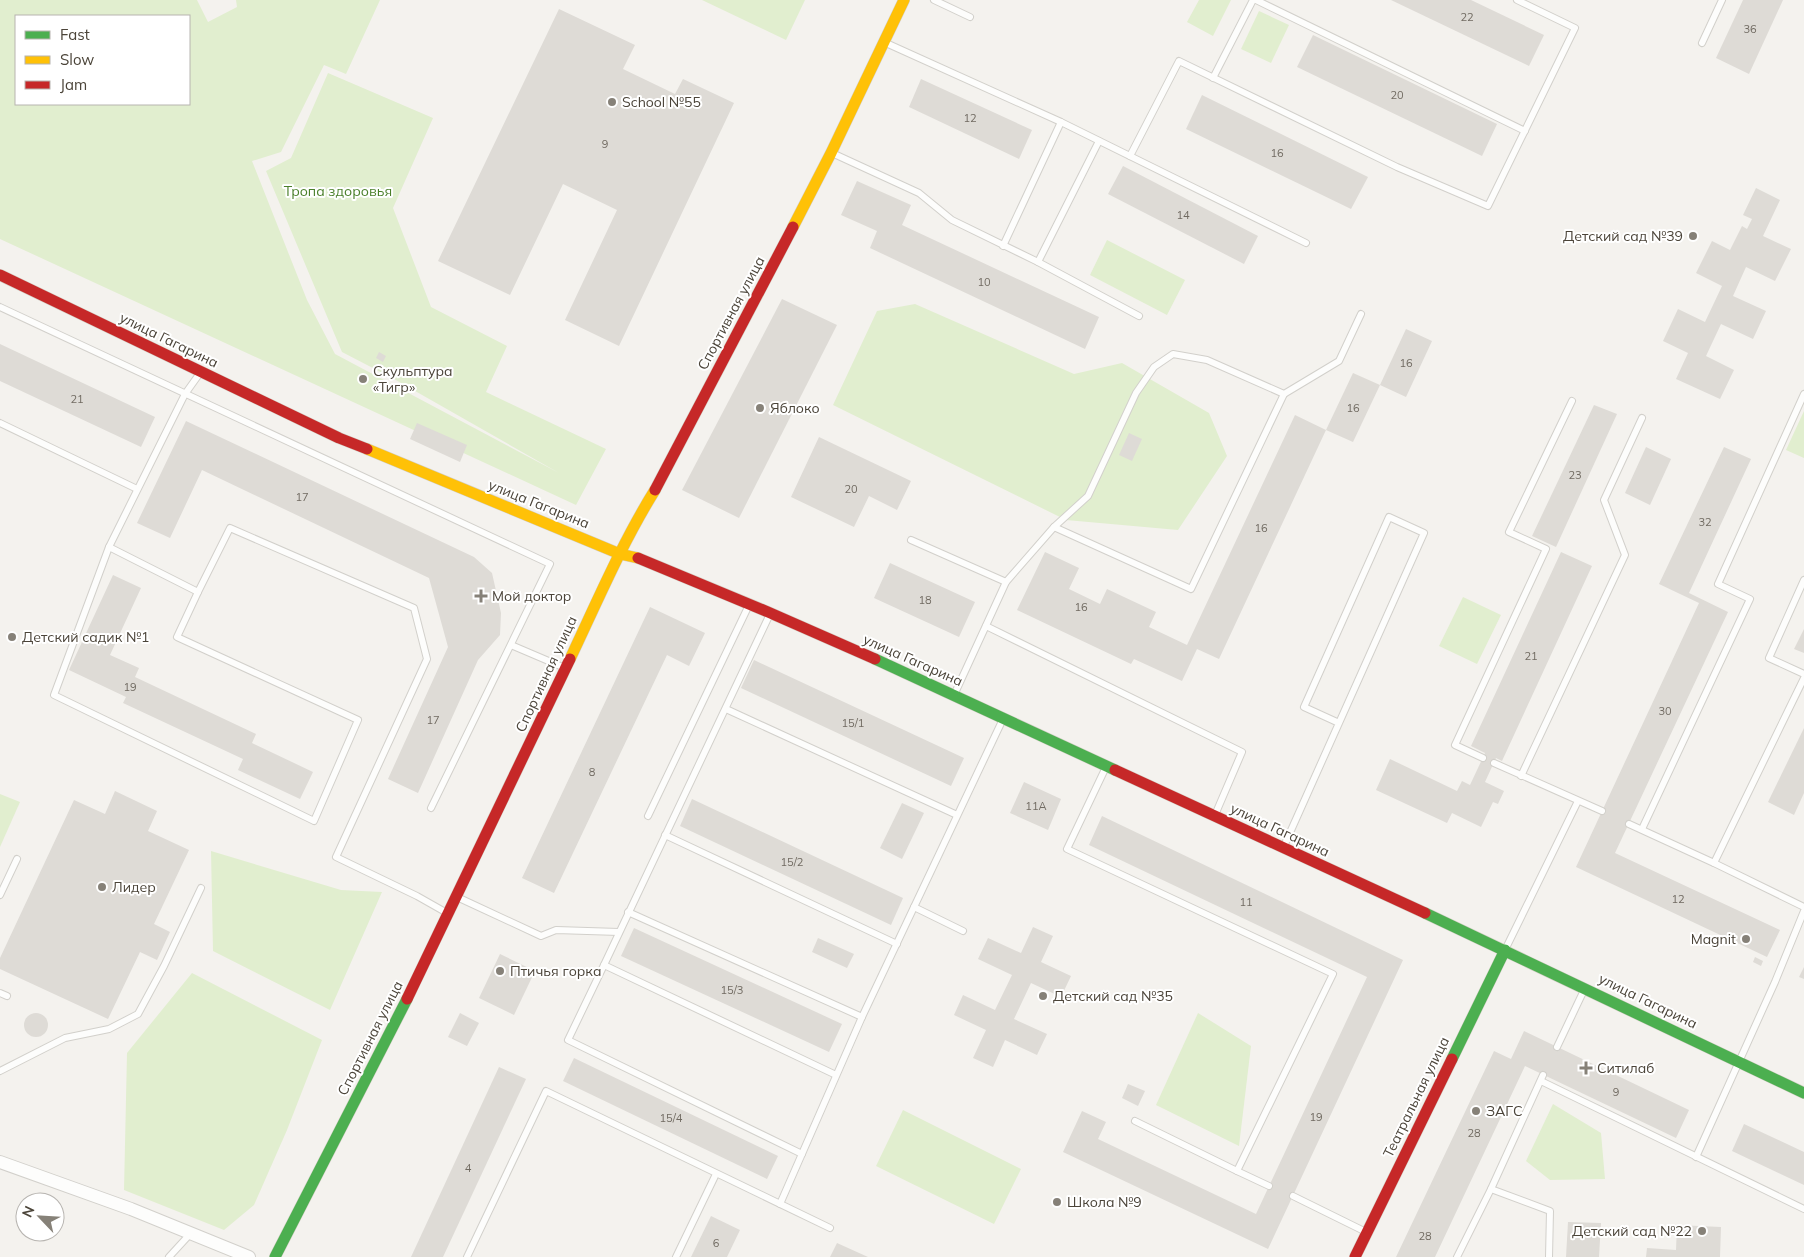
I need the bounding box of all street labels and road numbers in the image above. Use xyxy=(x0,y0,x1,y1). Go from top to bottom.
street label: Спортивная улица xyxy=(693,253,769,373)
street label: улица Гагарина xyxy=(117,308,221,372)
street label: улица Гагарина xyxy=(486,476,592,532)
street label: Спортивная улица xyxy=(511,613,581,735)
street label: улица Гагарина xyxy=(860,630,966,690)
street label: улица Гагарина xyxy=(1228,799,1332,861)
street label: улица Гагарина xyxy=(1596,969,1700,1033)
street label: Спортивная улица xyxy=(333,978,407,1098)
street label: Театральная улица xyxy=(1379,1034,1453,1160)

